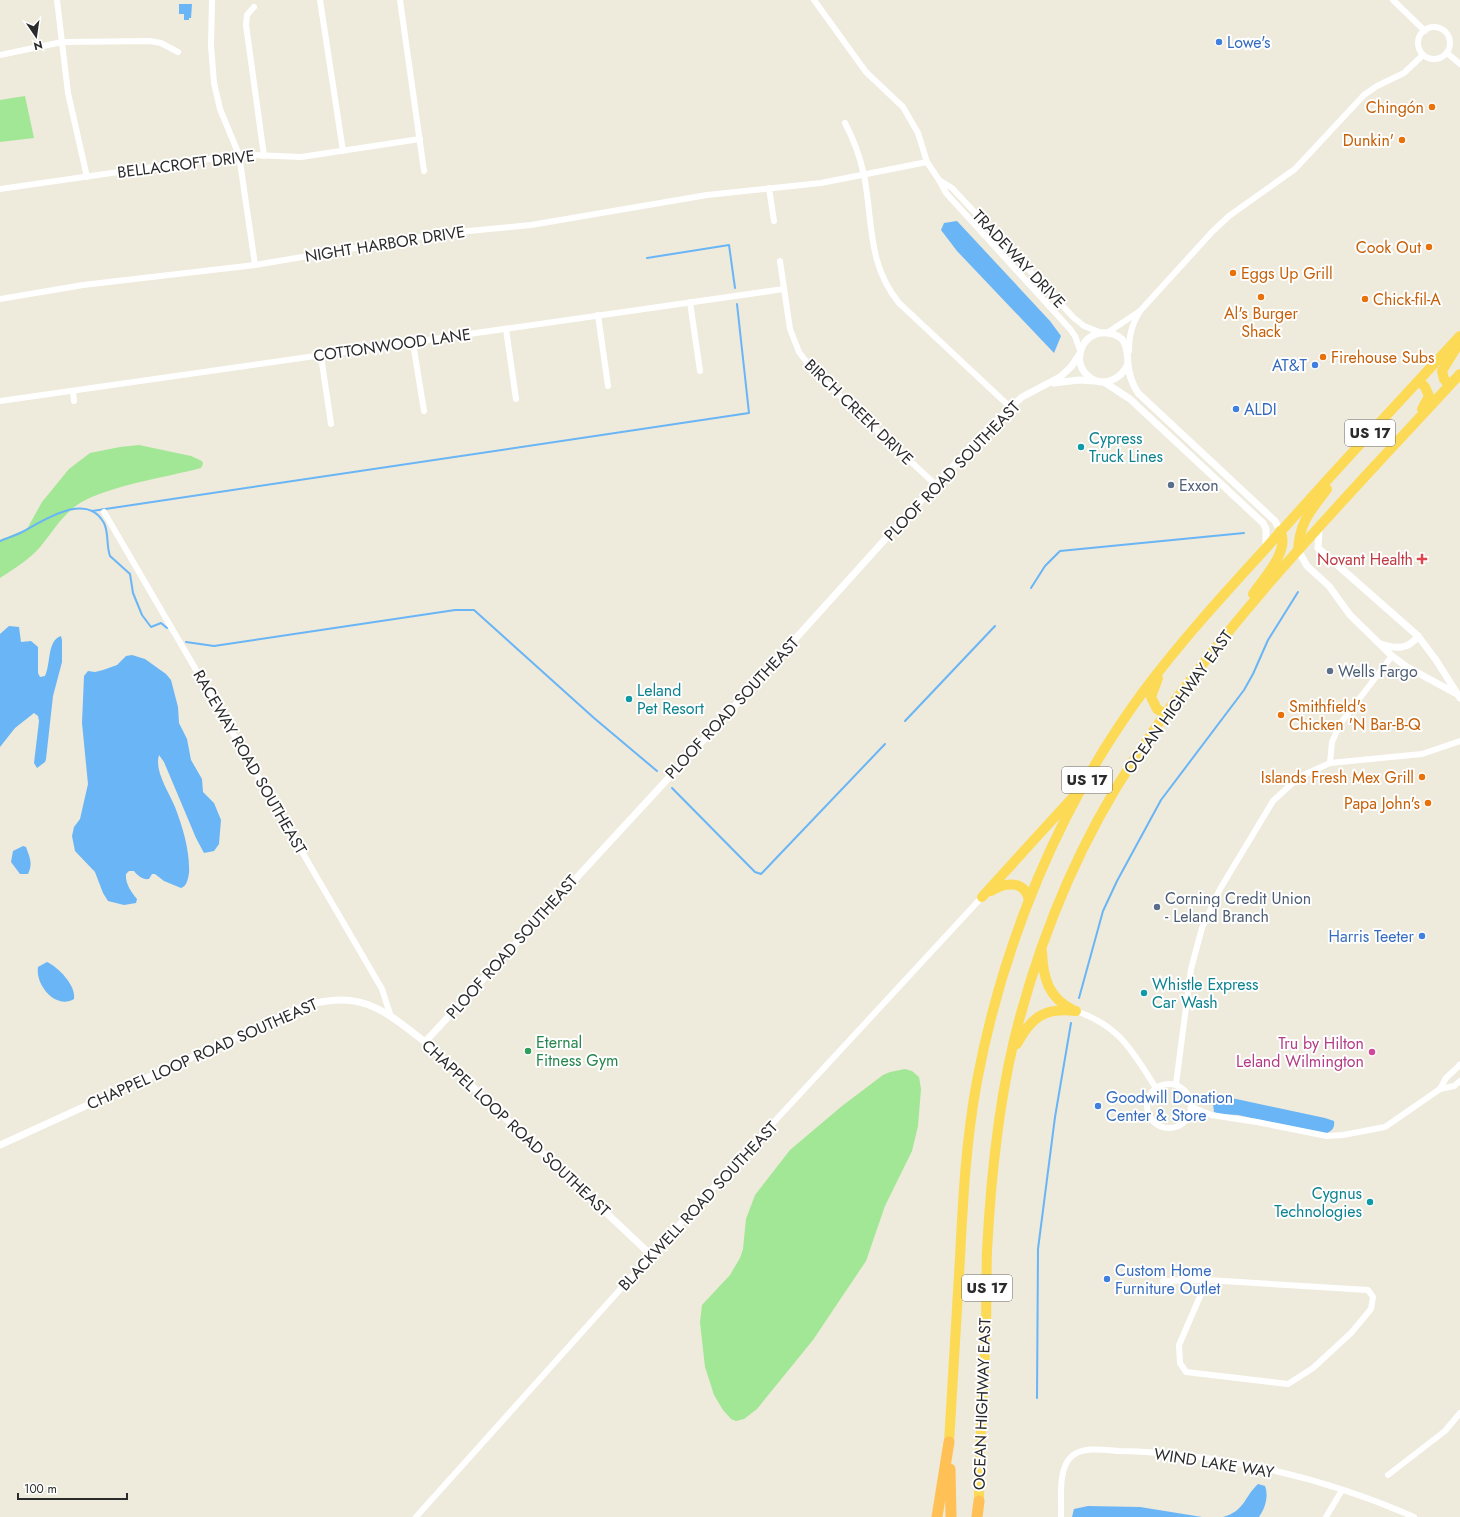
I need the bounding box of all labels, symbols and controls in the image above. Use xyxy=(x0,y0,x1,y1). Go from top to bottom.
north arrow xyxy=(16,16,56,56)
place label: Lowe's xyxy=(1227,31,1271,54)
text: N xyxy=(32,37,44,55)
marker: Lowe's xyxy=(1214,37,1224,47)
place label: Chingón xyxy=(1366,96,1424,119)
marker: Chingón xyxy=(1427,102,1437,112)
place label: Dunkin' xyxy=(1343,129,1394,152)
marker: Dunkin' xyxy=(1397,135,1407,145)
street label: BELLACROFT DRIVE xyxy=(116,144,256,184)
street label: TRADEWAY DRIVE xyxy=(967,205,1071,313)
street label: NIGHT HARBOR DRIVE xyxy=(303,220,467,268)
place label: Cook Out xyxy=(1356,236,1421,259)
marker: Cook Out xyxy=(1424,242,1434,252)
place label: Eggs Up Grill xyxy=(1241,262,1333,285)
marker: Eggs Up Grill xyxy=(1228,268,1238,278)
place label: Chick-fil-A xyxy=(1373,288,1441,311)
marker: Al's Burger Shack xyxy=(1256,292,1266,302)
marker: Chick-fil-A xyxy=(1360,294,1370,304)
place label: Al's Burger Shack xyxy=(1224,302,1298,343)
street label: COTTONWOOD LANE xyxy=(312,323,472,367)
place label: Firehouse Subs xyxy=(1331,346,1434,369)
marker: Firehouse Subs xyxy=(1318,352,1328,362)
street label: BIRCH CREEK DRIVE xyxy=(799,354,919,470)
place label: AT&T xyxy=(1272,354,1308,377)
marker: AT&T xyxy=(1310,360,1320,370)
street label: PLOOF ROAD SOUTHEAST xyxy=(879,395,1026,546)
place label: ALDI xyxy=(1244,398,1277,421)
marker: ALDI xyxy=(1231,404,1241,414)
road number: US 17 xyxy=(1345,420,1395,446)
place label: Cypress Truck Lines xyxy=(1089,427,1163,468)
marker: Cypress Truck Lines xyxy=(1076,442,1086,452)
place label: Exxon xyxy=(1179,474,1219,497)
marker: Exxon xyxy=(1166,480,1176,490)
place label: Novant Health xyxy=(1317,548,1413,571)
marker: Novant Health xyxy=(1416,553,1428,565)
street label: OCEAN HIGHWAY EAST xyxy=(1118,625,1238,778)
street label: PLOOF ROAD SOUTHEAST xyxy=(660,631,804,784)
place label: Wells Fargo xyxy=(1338,660,1418,683)
street label: RACEWAY ROAD SOUTHEAST xyxy=(188,666,313,859)
marker: Wells Fargo xyxy=(1325,666,1335,676)
place label: Leland Pet Resort xyxy=(637,679,704,720)
marker: Leland Pet Resort xyxy=(624,694,634,704)
place label: Smithfield's Chicken 'N Bar-B-Q xyxy=(1289,695,1421,736)
marker: Smithfield's Chicken 'N Bar-B-Q xyxy=(1276,710,1286,720)
place label: Islands Fresh Mex Grill xyxy=(1261,766,1414,789)
road number: US 17 xyxy=(1062,767,1112,793)
marker: Islands Fresh Mex Grill xyxy=(1417,772,1427,782)
place label: Papa John's xyxy=(1344,792,1420,815)
marker: Papa John's xyxy=(1423,798,1433,808)
street label: PLOOF ROAD SOUTHEAST xyxy=(441,869,583,1024)
place label: Corning Credit Union - Leland Branch xyxy=(1165,887,1311,928)
marker: Corning Credit Union - Leland Branch xyxy=(1152,902,1162,912)
place label: Harris Teeter xyxy=(1329,925,1414,948)
marker: Harris Teeter xyxy=(1417,931,1427,941)
place label: Whistle Express Car Wash xyxy=(1152,973,1258,1014)
marker: Whistle Express Car Wash xyxy=(1139,988,1149,998)
street label: CHAPPEL LOOP ROAD SOUTHEAST xyxy=(83,992,321,1115)
place label: Eternal Fitness Gym xyxy=(536,1031,619,1072)
place label: Tru by Hilton Leland Wilmington xyxy=(1236,1032,1364,1073)
street label: CHAPPEL LOOP ROAD SOUTHEAST xyxy=(417,1034,616,1222)
marker: Eternal Fitness Gym xyxy=(523,1046,533,1056)
marker: Tru by Hilton Leland Wilmington xyxy=(1367,1047,1377,1057)
place label: Goodwill Donation Center & Store xyxy=(1106,1086,1233,1127)
marker: Goodwill Donation Center & Store xyxy=(1093,1101,1103,1111)
street label: BLACKWELL ROAD SOUTHEAST xyxy=(613,1116,783,1296)
place label: Cygnus Technologies xyxy=(1274,1182,1362,1223)
marker: Cygnus Technologies xyxy=(1365,1197,1375,1207)
place label: Custom Home Furniture Outlet xyxy=(1115,1259,1220,1300)
marker: Custom Home Furniture Outlet xyxy=(1102,1274,1112,1284)
road number: US 17 xyxy=(962,1275,1012,1301)
street label: OCEAN HIGHWAY EAST xyxy=(967,1317,997,1491)
street label: WIND LAKE WAY xyxy=(1152,1442,1276,1484)
scale bar xyxy=(18,1475,127,1501)
text: 100 m xyxy=(24,1480,57,1498)

